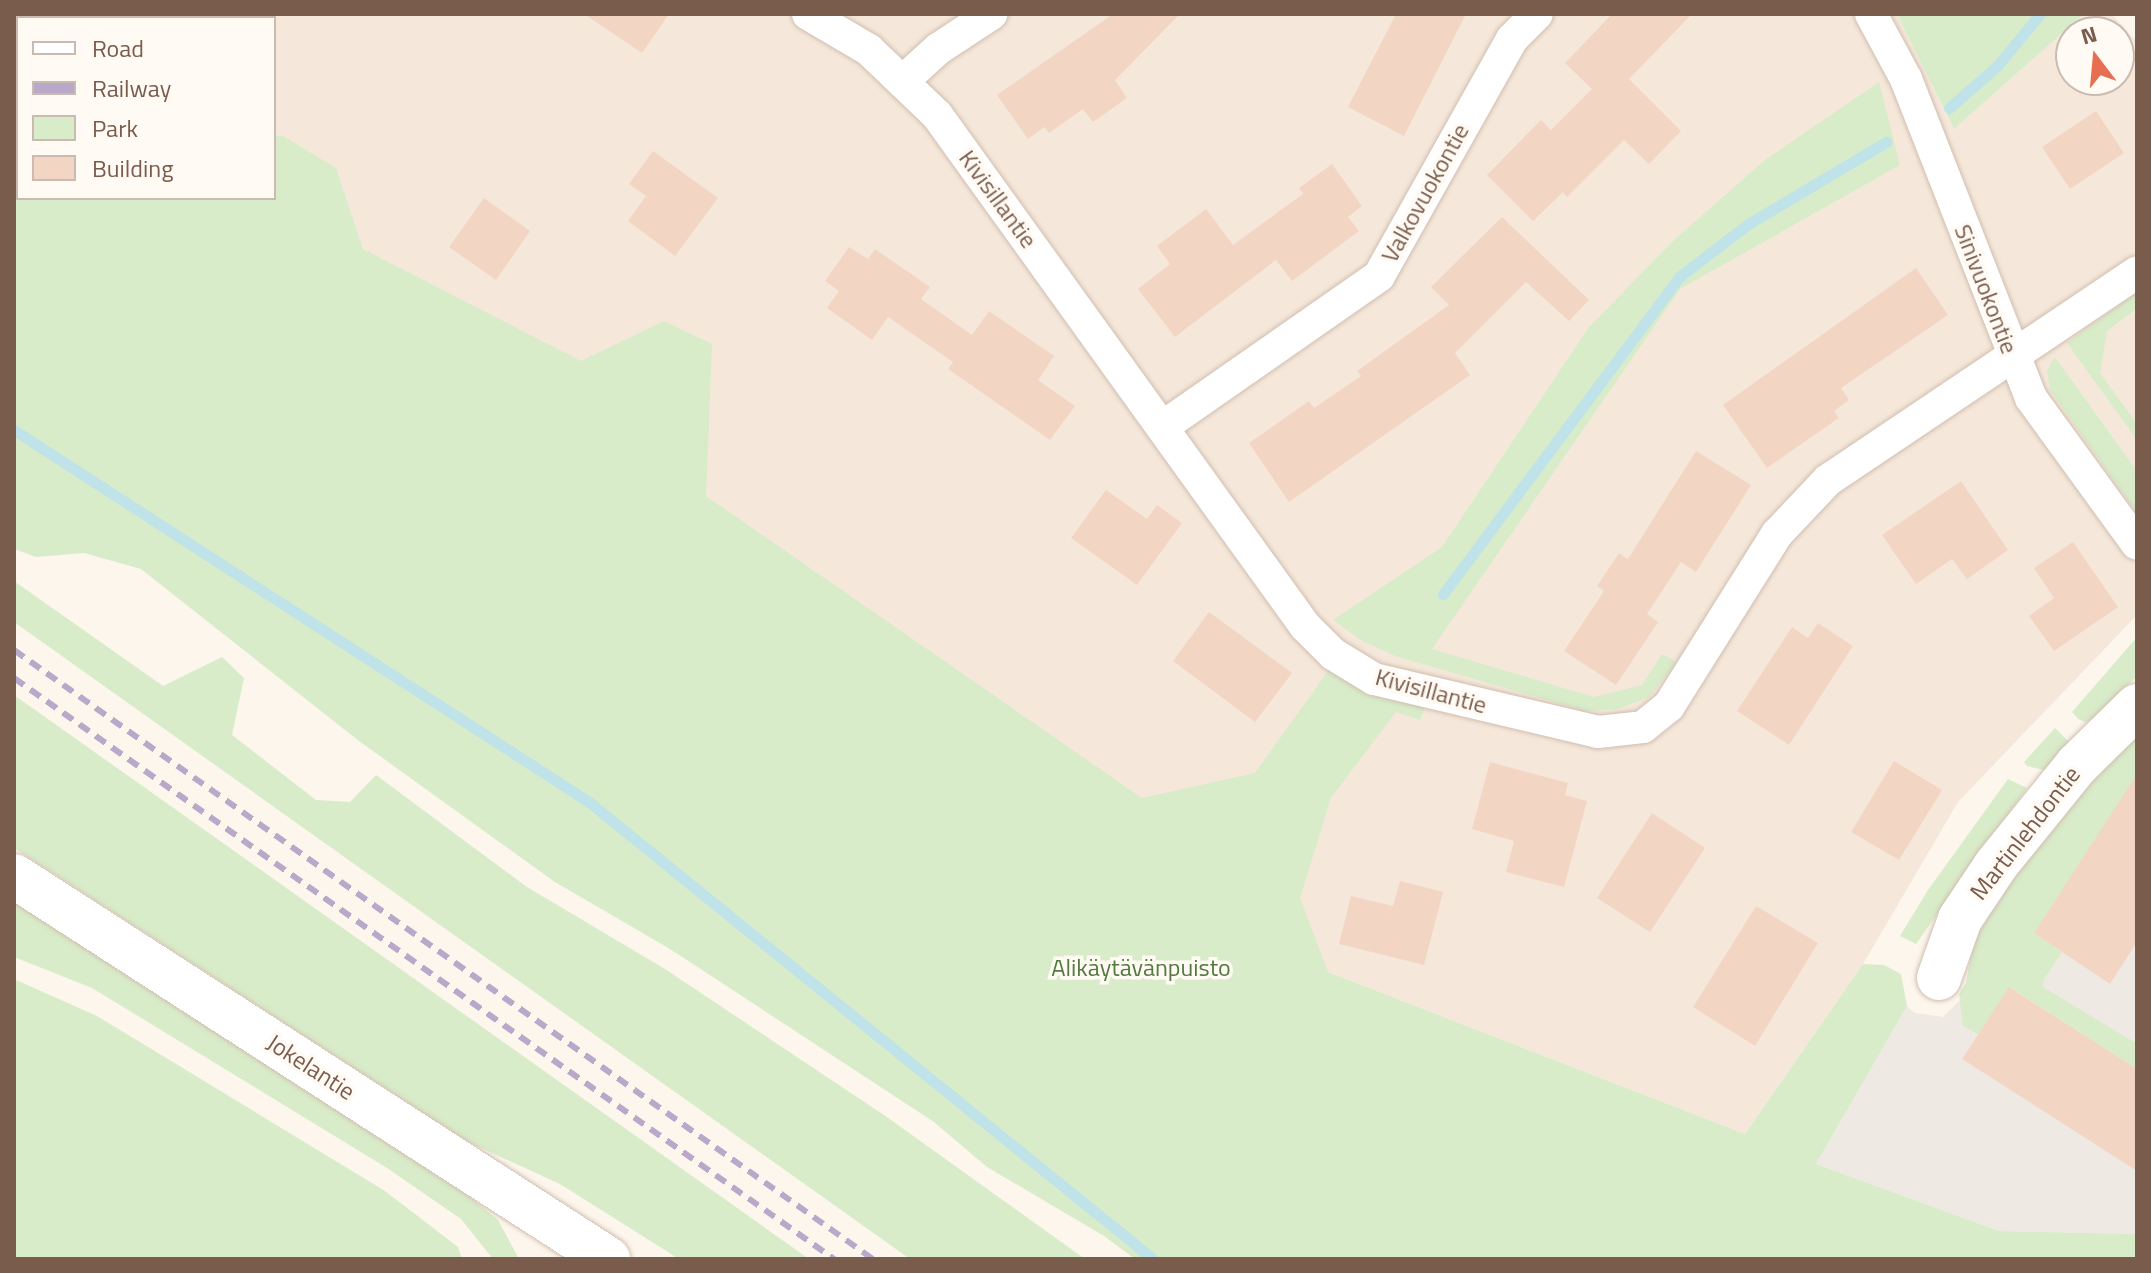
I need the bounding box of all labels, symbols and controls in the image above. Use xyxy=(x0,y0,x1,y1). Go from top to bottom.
legend xyxy=(16,16,276,200)
north arrow xyxy=(2055,16,2135,96)
text: N xyxy=(2077,16,2101,53)
text: Road xyxy=(92,30,144,66)
text: Railway xyxy=(92,70,171,106)
text: Park xyxy=(92,110,138,146)
street label: Valkovuokontie xyxy=(1375,119,1475,267)
street label: Kivisillantie xyxy=(953,144,1043,254)
text: Building xyxy=(92,150,174,186)
street label: Sinivuokontie xyxy=(1948,220,2024,358)
street label: Kivisillantie xyxy=(1372,662,1490,720)
street label: Martinlehdontie xyxy=(1964,760,2086,906)
park label: Alikäytävänpuisto xyxy=(1051,954,1231,982)
street label: Jokelantie xyxy=(262,1028,360,1106)

